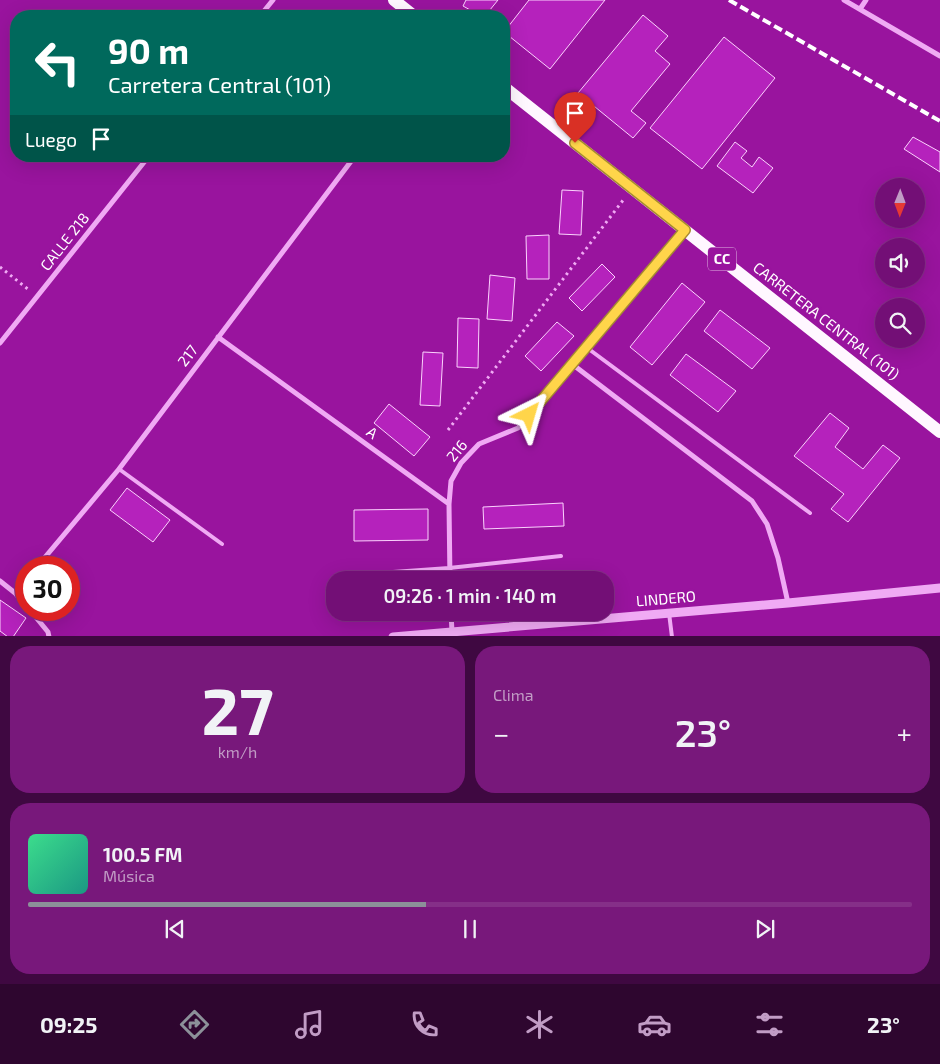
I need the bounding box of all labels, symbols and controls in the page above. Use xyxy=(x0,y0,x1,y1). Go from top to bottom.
text: 90 m xyxy=(108,29,189,71)
icon: left xyxy=(25,30,90,95)
text: Carretera Central (101) xyxy=(108,71,331,97)
pin xyxy=(554,92,596,143)
icon: arrive xyxy=(561,99,589,127)
icon: arrive xyxy=(87,125,115,153)
text: Luego xyxy=(25,128,77,151)
north arrow xyxy=(875,178,925,228)
map controls xyxy=(875,178,925,348)
street label: CALLE 218 xyxy=(36,209,92,274)
button: sound xyxy=(875,238,925,288)
road number: CC xyxy=(708,248,736,270)
street label: CARRETERA CENTRAL (101) xyxy=(750,258,903,383)
button: search xyxy=(875,298,925,348)
street label: 217 xyxy=(173,341,201,370)
position arrow xyxy=(502,388,554,440)
street label: A xyxy=(364,422,382,443)
street label: 216 xyxy=(442,436,470,465)
speed limit sign: 30 xyxy=(15,556,80,621)
text: 09:26 · 1 min · 140 m xyxy=(384,584,556,607)
street label: LINDERO xyxy=(635,586,697,610)
text: 27 xyxy=(201,670,274,748)
text: Clima xyxy=(493,685,534,704)
text: 23° xyxy=(675,709,731,755)
text: − xyxy=(493,716,509,750)
text: + xyxy=(897,716,912,750)
text: km/h xyxy=(218,742,257,761)
text: 100.5 FM xyxy=(103,843,182,866)
text: Música xyxy=(103,866,155,885)
icon: previous xyxy=(161,915,189,943)
icon: pause xyxy=(456,915,484,943)
icon: next xyxy=(751,915,779,943)
icon: directions xyxy=(177,1007,212,1042)
icon: music xyxy=(292,1007,327,1042)
icon: phone xyxy=(407,1007,442,1042)
icon: climate xyxy=(522,1007,557,1042)
icon: car xyxy=(637,1007,672,1042)
icon: filters xyxy=(752,1007,787,1042)
text: 09:25 xyxy=(40,1011,97,1037)
text: 23° xyxy=(867,1011,900,1037)

